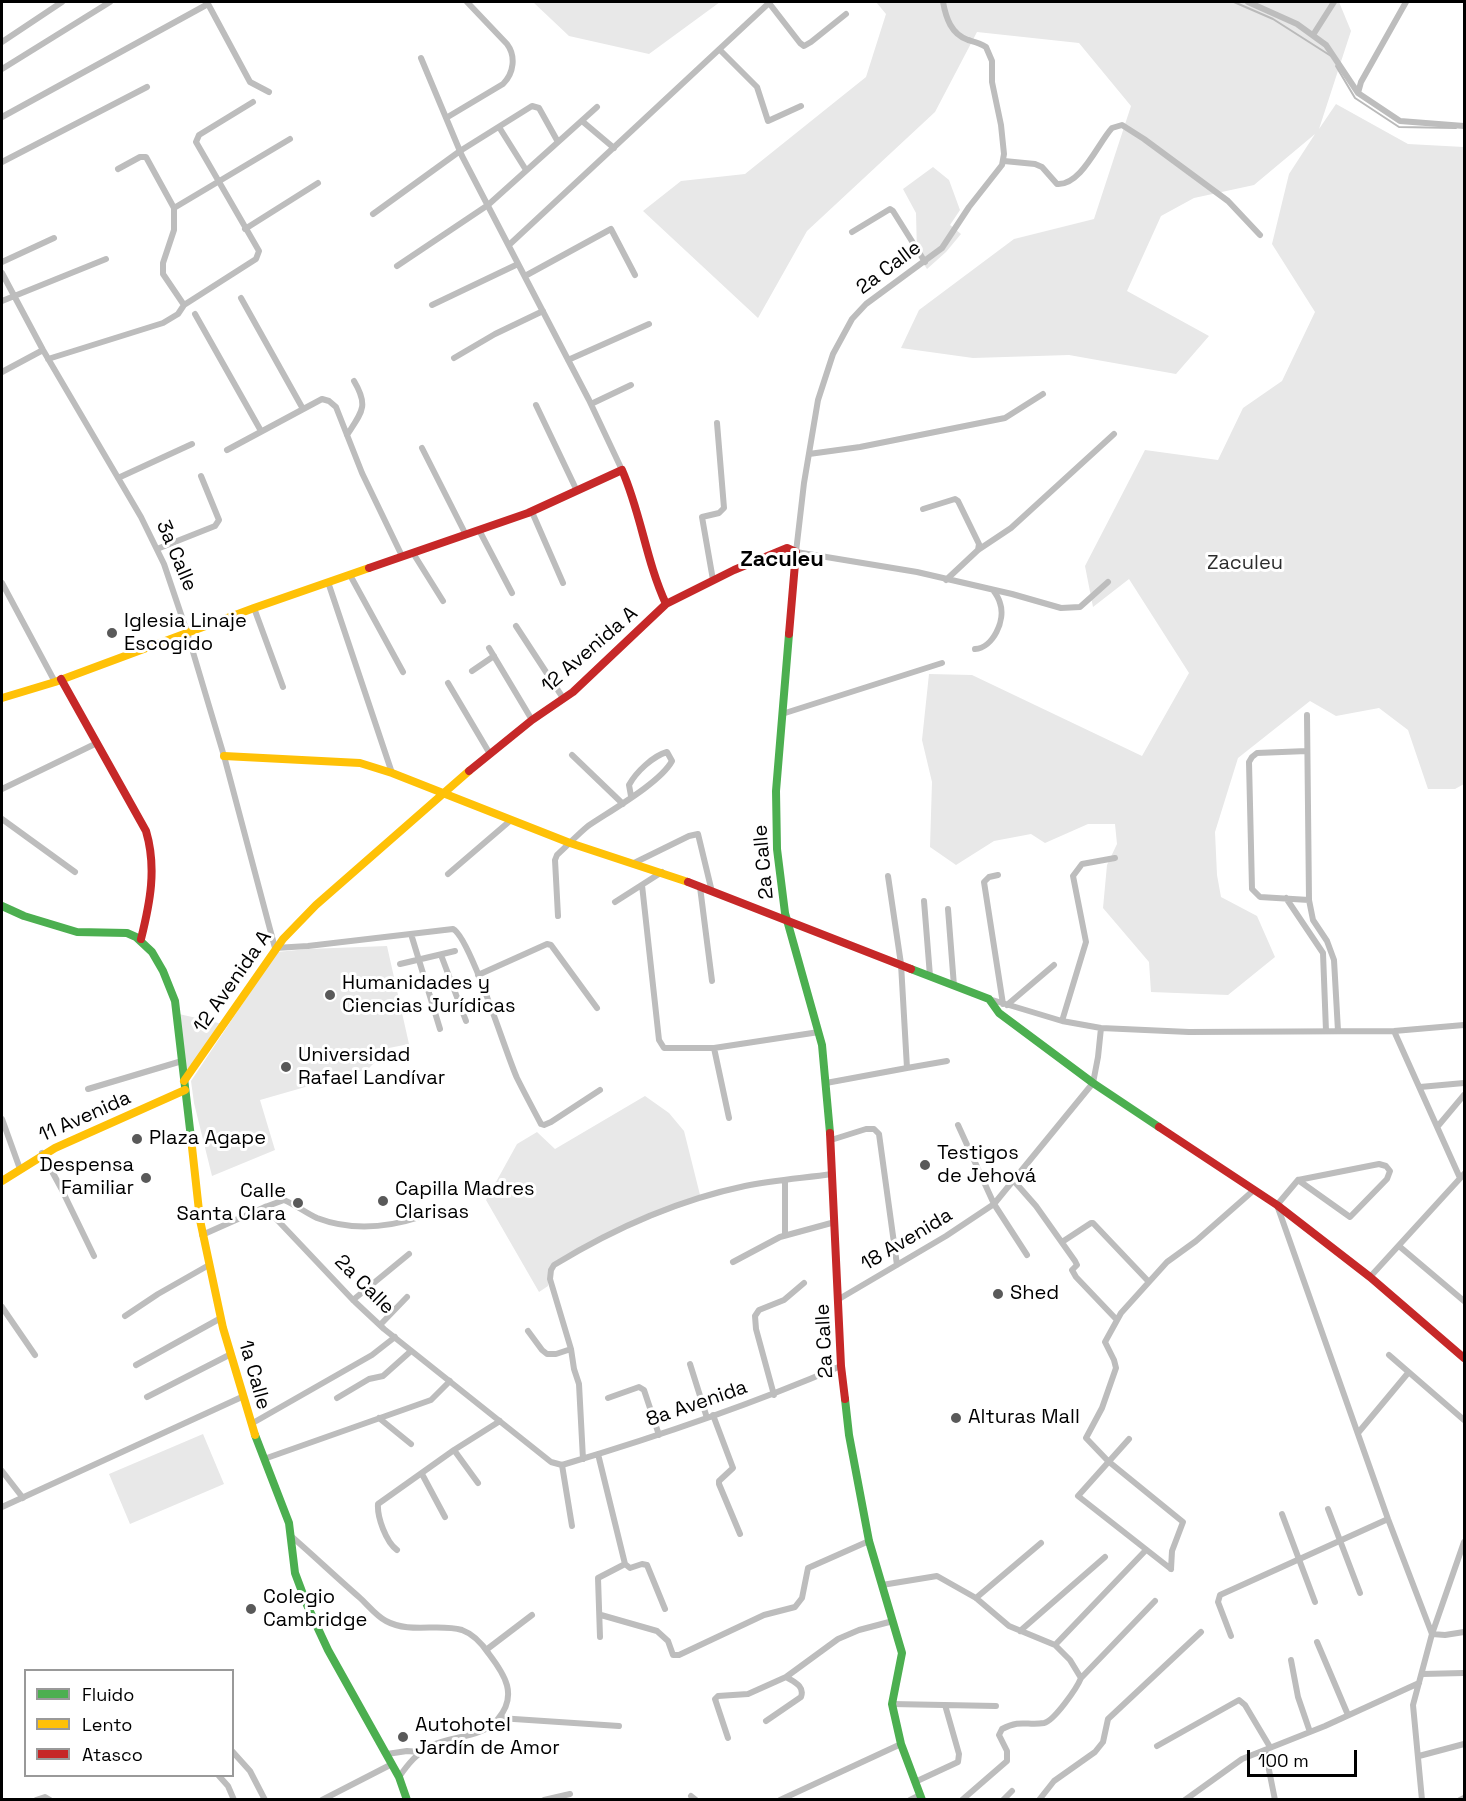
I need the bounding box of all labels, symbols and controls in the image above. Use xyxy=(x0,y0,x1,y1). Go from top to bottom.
street label: 2a Calle xyxy=(852,236,926,300)
street label: 3a Calle xyxy=(150,517,202,595)
district label: Zaculeu xyxy=(740,547,824,573)
park label: Zaculeu xyxy=(1207,552,1283,576)
street label: 12 Avenida A xyxy=(537,602,643,698)
place label: Iglesia Linaje Escogido xyxy=(124,610,247,657)
marker: Iglesia Linaje Escogido xyxy=(105,626,119,640)
street label: 2a Calle xyxy=(749,824,779,900)
street label: 12 Avenida A xyxy=(189,926,277,1038)
place label: Humanidades y Ciencias Jurídicas xyxy=(342,972,516,1019)
marker: Humanidades y Ciencias Jurídicas xyxy=(323,988,337,1002)
place label: Universidad Rafael Landívar xyxy=(298,1044,445,1091)
marker: Universidad Rafael Landívar xyxy=(279,1060,293,1074)
street label: 11 Avenida xyxy=(35,1086,135,1148)
place label: Plaza Agape xyxy=(149,1127,266,1151)
marker: Plaza Agape xyxy=(130,1132,144,1146)
place label: Testigos de Jehová xyxy=(937,1142,1036,1189)
place label: Despensa Familiar xyxy=(39,1154,134,1201)
marker: Testigos de Jehová xyxy=(918,1158,932,1172)
marker: Despensa Familiar xyxy=(139,1171,153,1185)
place label: Capilla Madres Clarisas xyxy=(395,1178,535,1225)
place label: Calle Santa Clara xyxy=(177,1180,286,1227)
marker: Capilla Madres Clarisas xyxy=(376,1194,390,1208)
marker: Calle Santa Clara xyxy=(291,1196,305,1210)
street label: 18 Avenida xyxy=(857,1203,957,1277)
street label: 2a Calle xyxy=(329,1250,399,1320)
place label: Shed xyxy=(1010,1282,1059,1306)
marker: Shed xyxy=(991,1287,1005,1301)
street label: 2a Calle xyxy=(811,1303,839,1379)
street label: 1a Calle xyxy=(233,1338,275,1412)
street label: 8a Avenida xyxy=(643,1376,751,1432)
place label: Alturas Mall xyxy=(968,1406,1080,1430)
marker: Alturas Mall xyxy=(949,1411,963,1425)
place label: Colegio Cambridge xyxy=(263,1586,367,1633)
marker: Colegio Cambridge xyxy=(244,1602,258,1616)
legend xyxy=(24,1669,234,1777)
text: Fluido xyxy=(82,1683,134,1706)
text: Lento xyxy=(82,1713,132,1736)
place label: Autohotel Jardín de Amor xyxy=(415,1714,560,1761)
marker: Autohotel Jardín de Amor xyxy=(396,1730,410,1744)
scale bar xyxy=(1250,1738,1360,1776)
text: Atasco xyxy=(82,1743,143,1766)
text: 100 m xyxy=(1258,1749,1309,1772)

